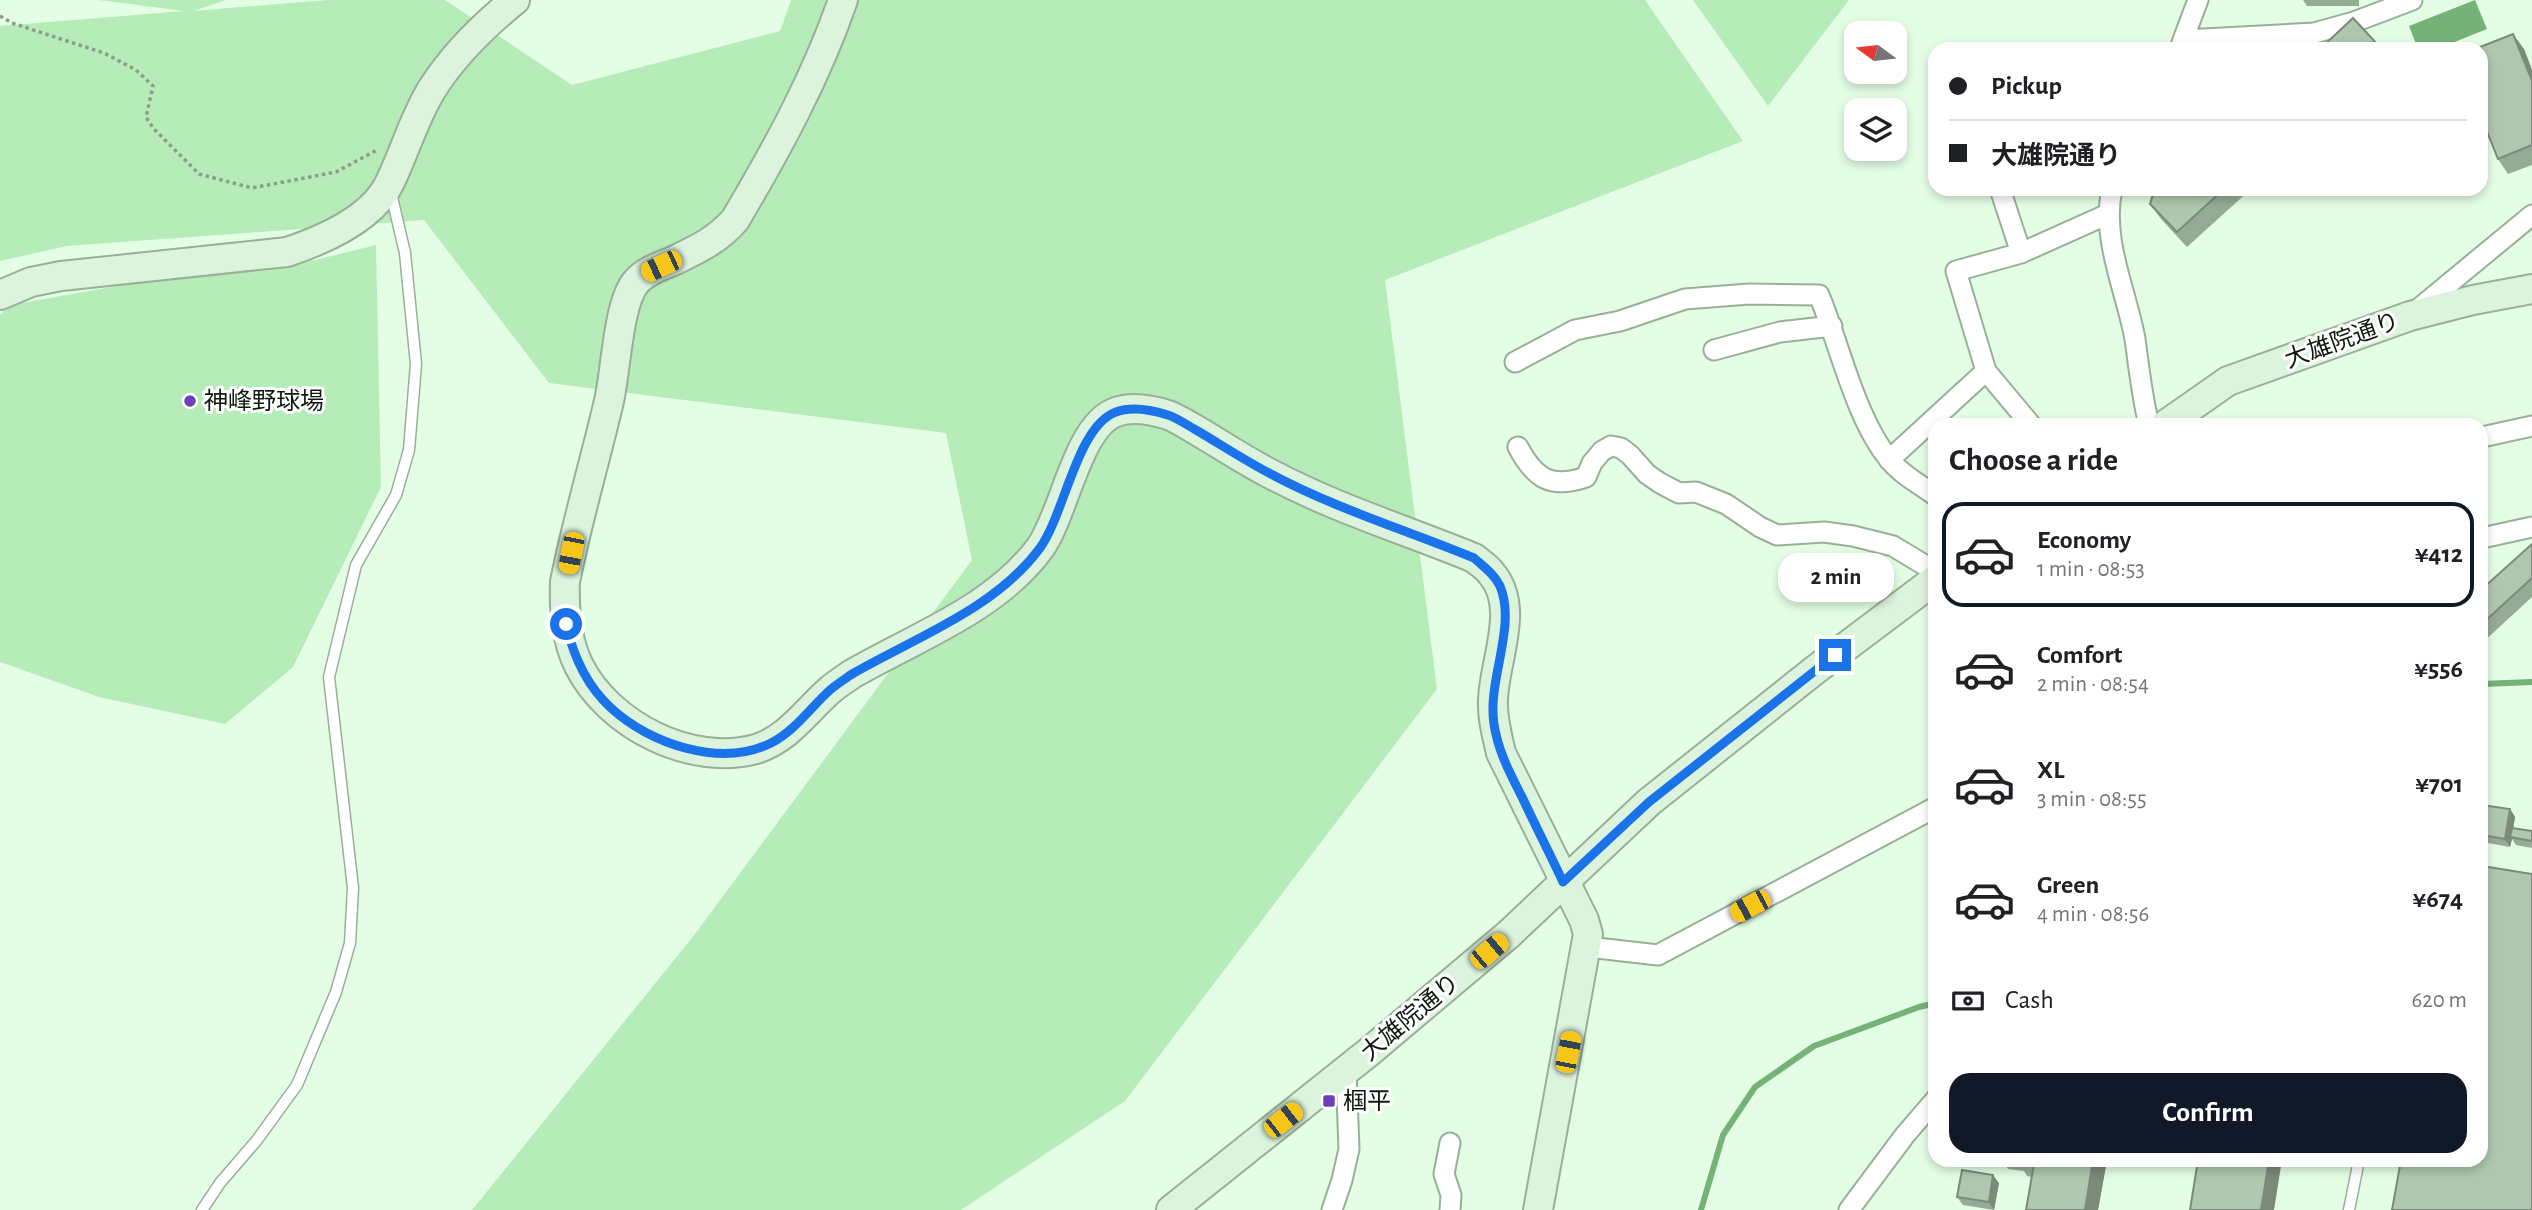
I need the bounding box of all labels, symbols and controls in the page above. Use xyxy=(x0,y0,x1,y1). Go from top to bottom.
north arrow xyxy=(1844,21,1908,84)
map controls xyxy=(1844,21,1907,161)
text: Pickup xyxy=(1991,73,2062,99)
button: layers xyxy=(1844,98,1907,161)
text: 大雄院通り xyxy=(1991,143,2121,169)
car xyxy=(638,248,685,284)
street label: 大雄院通り xyxy=(2281,307,2403,373)
place label: 神峰野球場 xyxy=(204,388,324,414)
marker: 神峰野球場 xyxy=(182,393,198,409)
text: Choose a ride xyxy=(1949,444,2118,476)
icon: car xyxy=(1953,523,2016,586)
text: Economy xyxy=(2037,527,2131,553)
car xyxy=(557,530,586,576)
text: ¥412 xyxy=(2415,541,2463,567)
callout: 2 min xyxy=(1777,554,1893,602)
text: 1 min · 08:53 xyxy=(2037,558,2145,581)
text: 2 min xyxy=(1810,566,1862,589)
route start xyxy=(550,608,582,640)
icon: car xyxy=(1953,638,2016,701)
route end xyxy=(1819,639,1851,671)
text: Comfort xyxy=(2037,642,2122,668)
text: ¥556 xyxy=(2414,656,2463,682)
text: 2 min · 08:54 xyxy=(2037,673,2149,696)
icon: car xyxy=(1953,753,2016,816)
text: XL xyxy=(2037,757,2064,783)
text: ¥701 xyxy=(2415,771,2463,797)
text: 3 min · 08:55 xyxy=(2037,788,2147,811)
icon: car xyxy=(1953,868,2016,931)
text: Green xyxy=(2037,872,2099,898)
text: ¥674 xyxy=(2412,886,2463,912)
car xyxy=(1727,887,1774,925)
text: 4 min · 08:56 xyxy=(2037,903,2149,926)
car xyxy=(1467,929,1512,973)
street label: 大雄院通り xyxy=(1356,968,1464,1066)
icon: cash xyxy=(1949,982,1987,1020)
text: Cash xyxy=(2005,987,2054,1013)
text: 620 m xyxy=(2411,989,2467,1012)
car xyxy=(1554,1029,1583,1075)
button: Confirm xyxy=(1949,1073,2467,1153)
place label: 椢平 xyxy=(1343,1088,1391,1114)
marker: 椢平 xyxy=(1321,1093,1337,1109)
car xyxy=(1260,1099,1307,1141)

